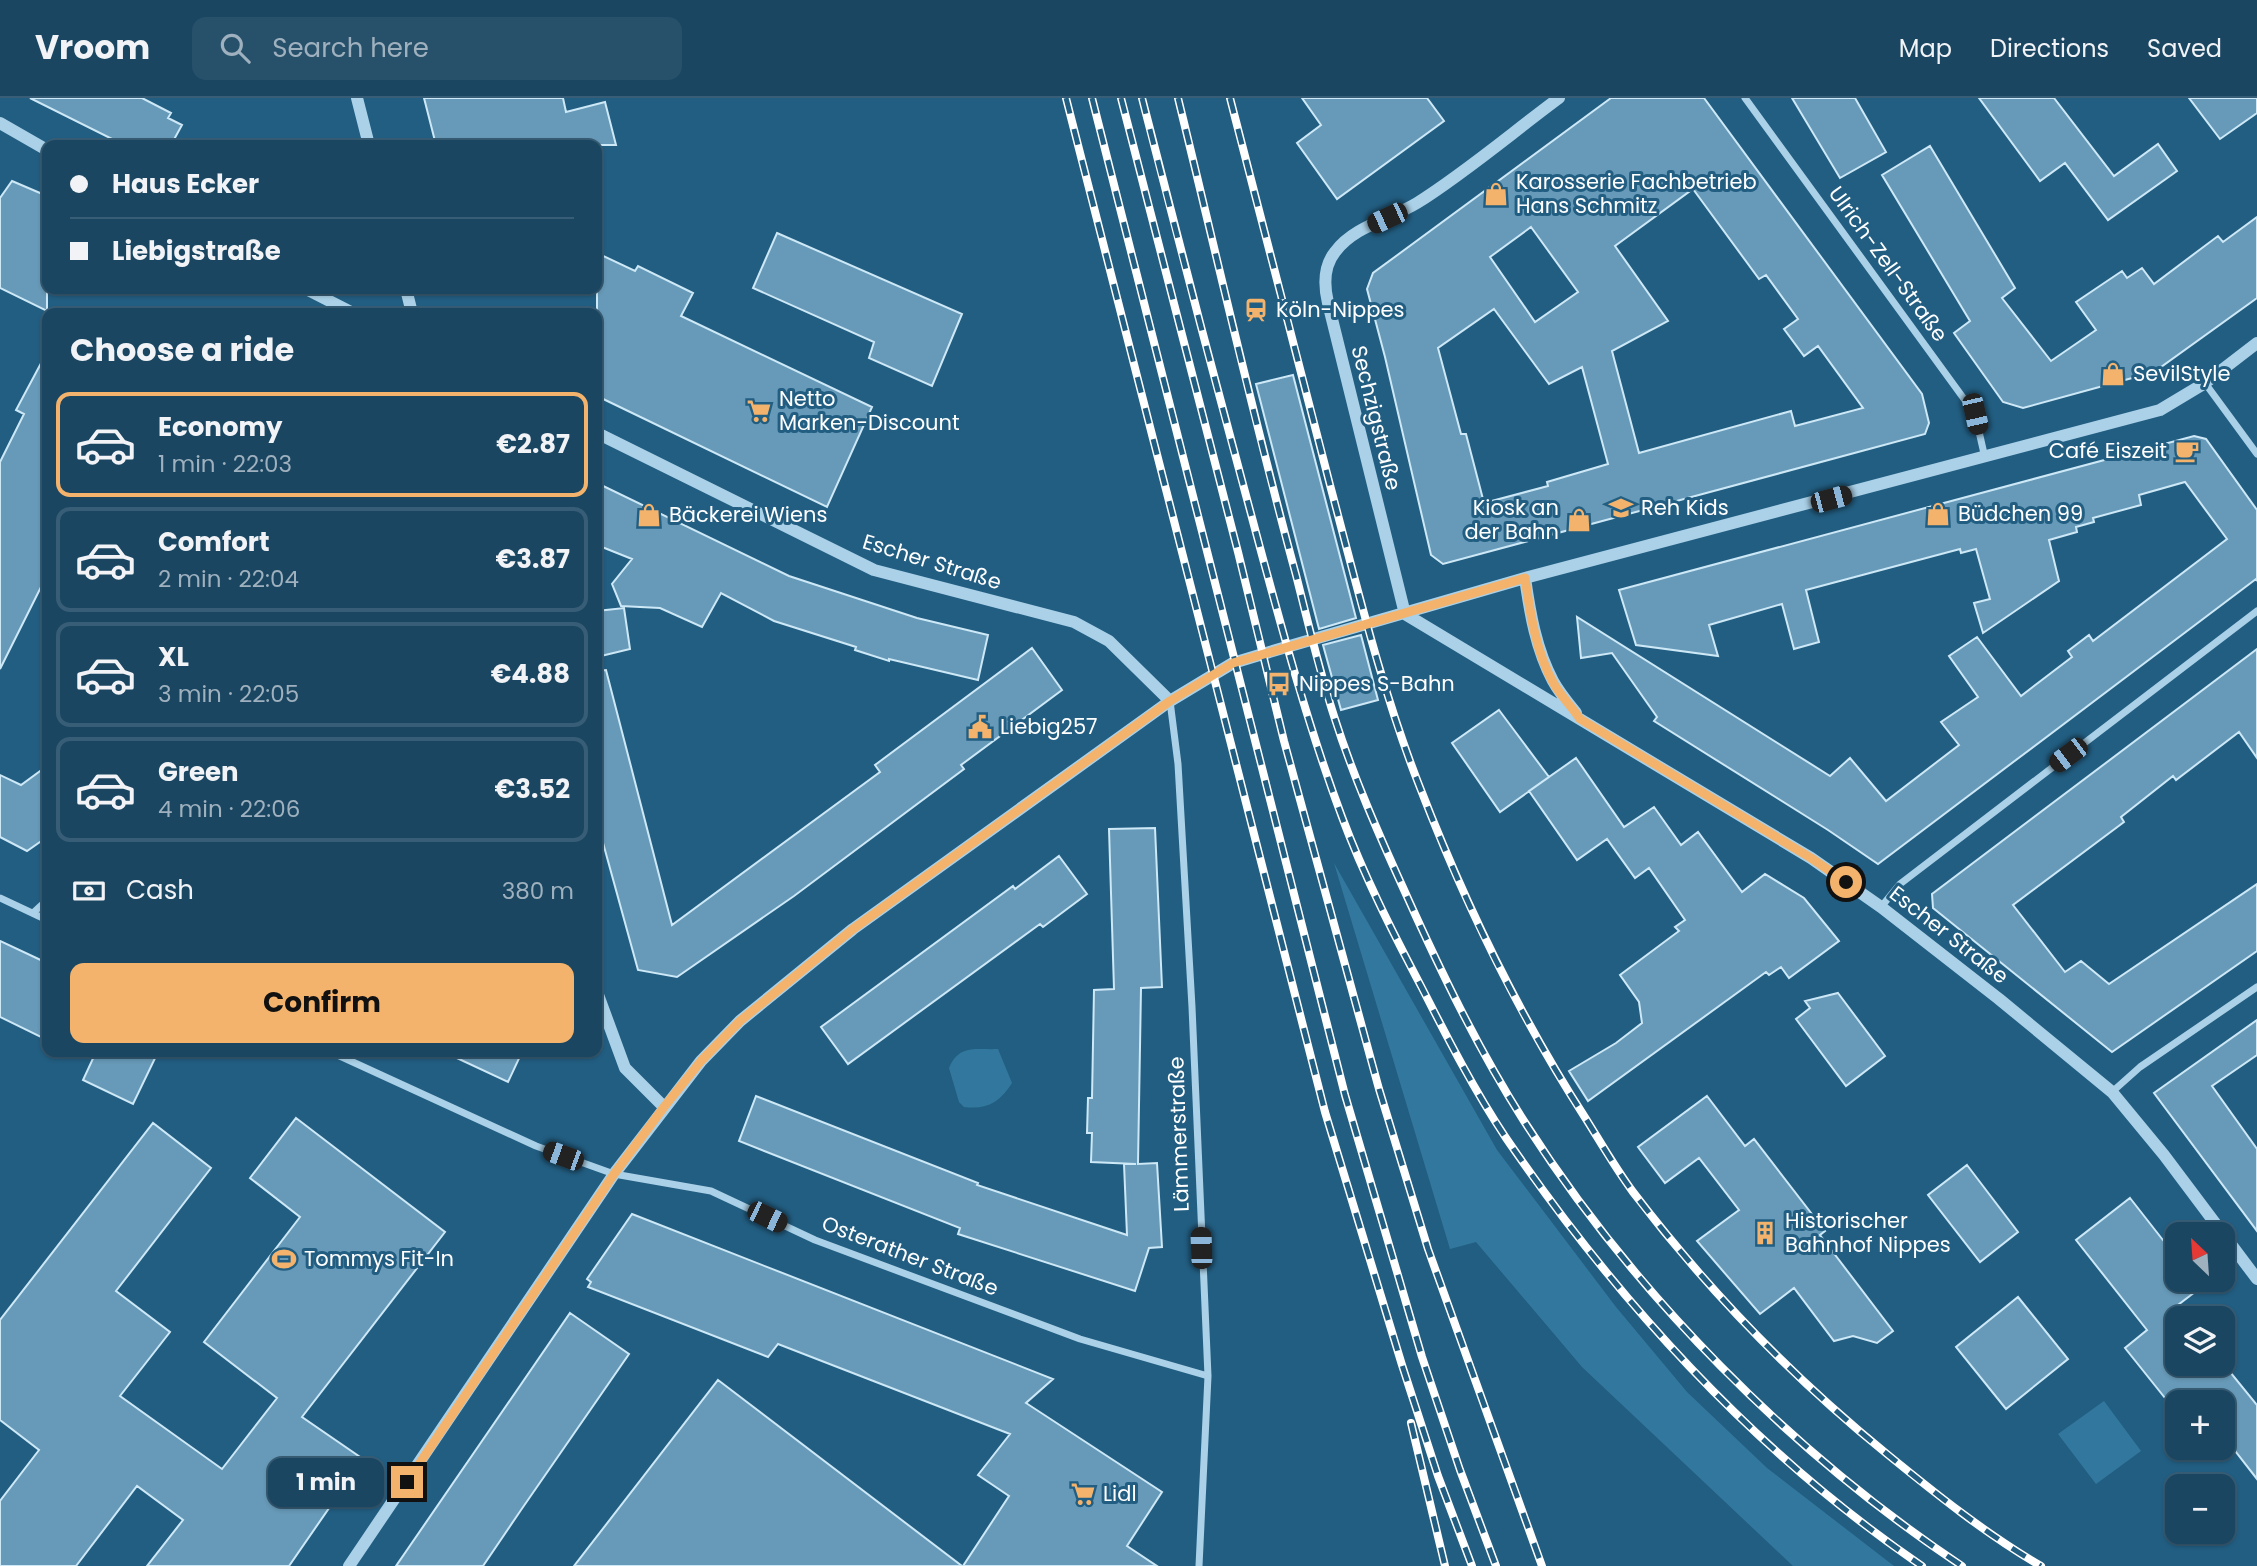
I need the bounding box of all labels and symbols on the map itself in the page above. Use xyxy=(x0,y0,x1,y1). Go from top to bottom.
place label: Karosserie Fachbetrieb Hans Schmitz xyxy=(1516,167,1757,220)
shop icon: Karosserie Fachbetrieb Hans Schmitz xyxy=(1482,180,1510,208)
street label: Ulrich-Zell-Straße xyxy=(1822,180,1955,347)
car xyxy=(1364,200,1411,236)
place label: Köln-Nippes xyxy=(1276,295,1405,324)
station icon: Köln-Nippes xyxy=(1242,296,1270,324)
street label: Sechzigstraße xyxy=(1344,342,1409,493)
place label: SevilStyle xyxy=(2133,359,2230,388)
shop icon: SevilStyle xyxy=(2099,360,2127,388)
place label: Netto Marken-Discount xyxy=(779,384,960,437)
car xyxy=(1961,391,1990,437)
supermarket icon: Netto Marken-Discount xyxy=(745,397,773,425)
place label: Café Eiszeit xyxy=(2049,436,2167,465)
cafe icon: Café Eiszeit xyxy=(2173,437,2201,465)
car xyxy=(1808,483,1855,515)
place label: Kiosk an der Bahn xyxy=(1464,493,1559,546)
place label: Reh Kids xyxy=(1641,493,1729,522)
school or university icon: Reh Kids xyxy=(1607,494,1635,522)
place label: Büdchen 99 xyxy=(1958,499,2083,528)
place label: Bäckerei Wiens xyxy=(669,500,827,529)
shop icon: Büdchen 99 xyxy=(1924,500,1952,528)
shop icon: Bäckerei Wiens xyxy=(635,501,663,529)
shop icon: Kiosk an der Bahn xyxy=(1565,506,1593,534)
street label: Escher Straße xyxy=(859,527,1005,596)
place label: Nippes S-Bahn xyxy=(1299,669,1455,698)
bus stop icon: Nippes S-Bahn xyxy=(1265,670,1293,698)
place label: Liebig257 xyxy=(1000,712,1098,741)
public building icon: Liebig257 xyxy=(966,713,994,741)
car xyxy=(2045,734,2092,776)
route start xyxy=(1830,866,1862,898)
street label: Escher Straße xyxy=(1884,879,2015,990)
street label: Lämmerstraße xyxy=(1161,1056,1196,1212)
car xyxy=(540,1139,587,1173)
car xyxy=(744,1198,791,1236)
place label: Historischer Bahnhof Nippes xyxy=(1785,1206,1951,1259)
street label: Osterather Straße xyxy=(818,1208,1003,1303)
building icon: Historischer Bahnhof Nippes xyxy=(1751,1219,1779,1247)
north arrow xyxy=(2165,1222,2235,1292)
car xyxy=(1190,1227,1213,1269)
place label: Tommys Fit-In xyxy=(304,1244,454,1273)
sports icon: Tommys Fit-In xyxy=(270,1245,298,1273)
callout: 1 min xyxy=(267,1458,382,1506)
route end xyxy=(391,1466,423,1498)
place label: Lidl xyxy=(1103,1479,1137,1508)
supermarket icon: Lidl xyxy=(1069,1480,1097,1508)

